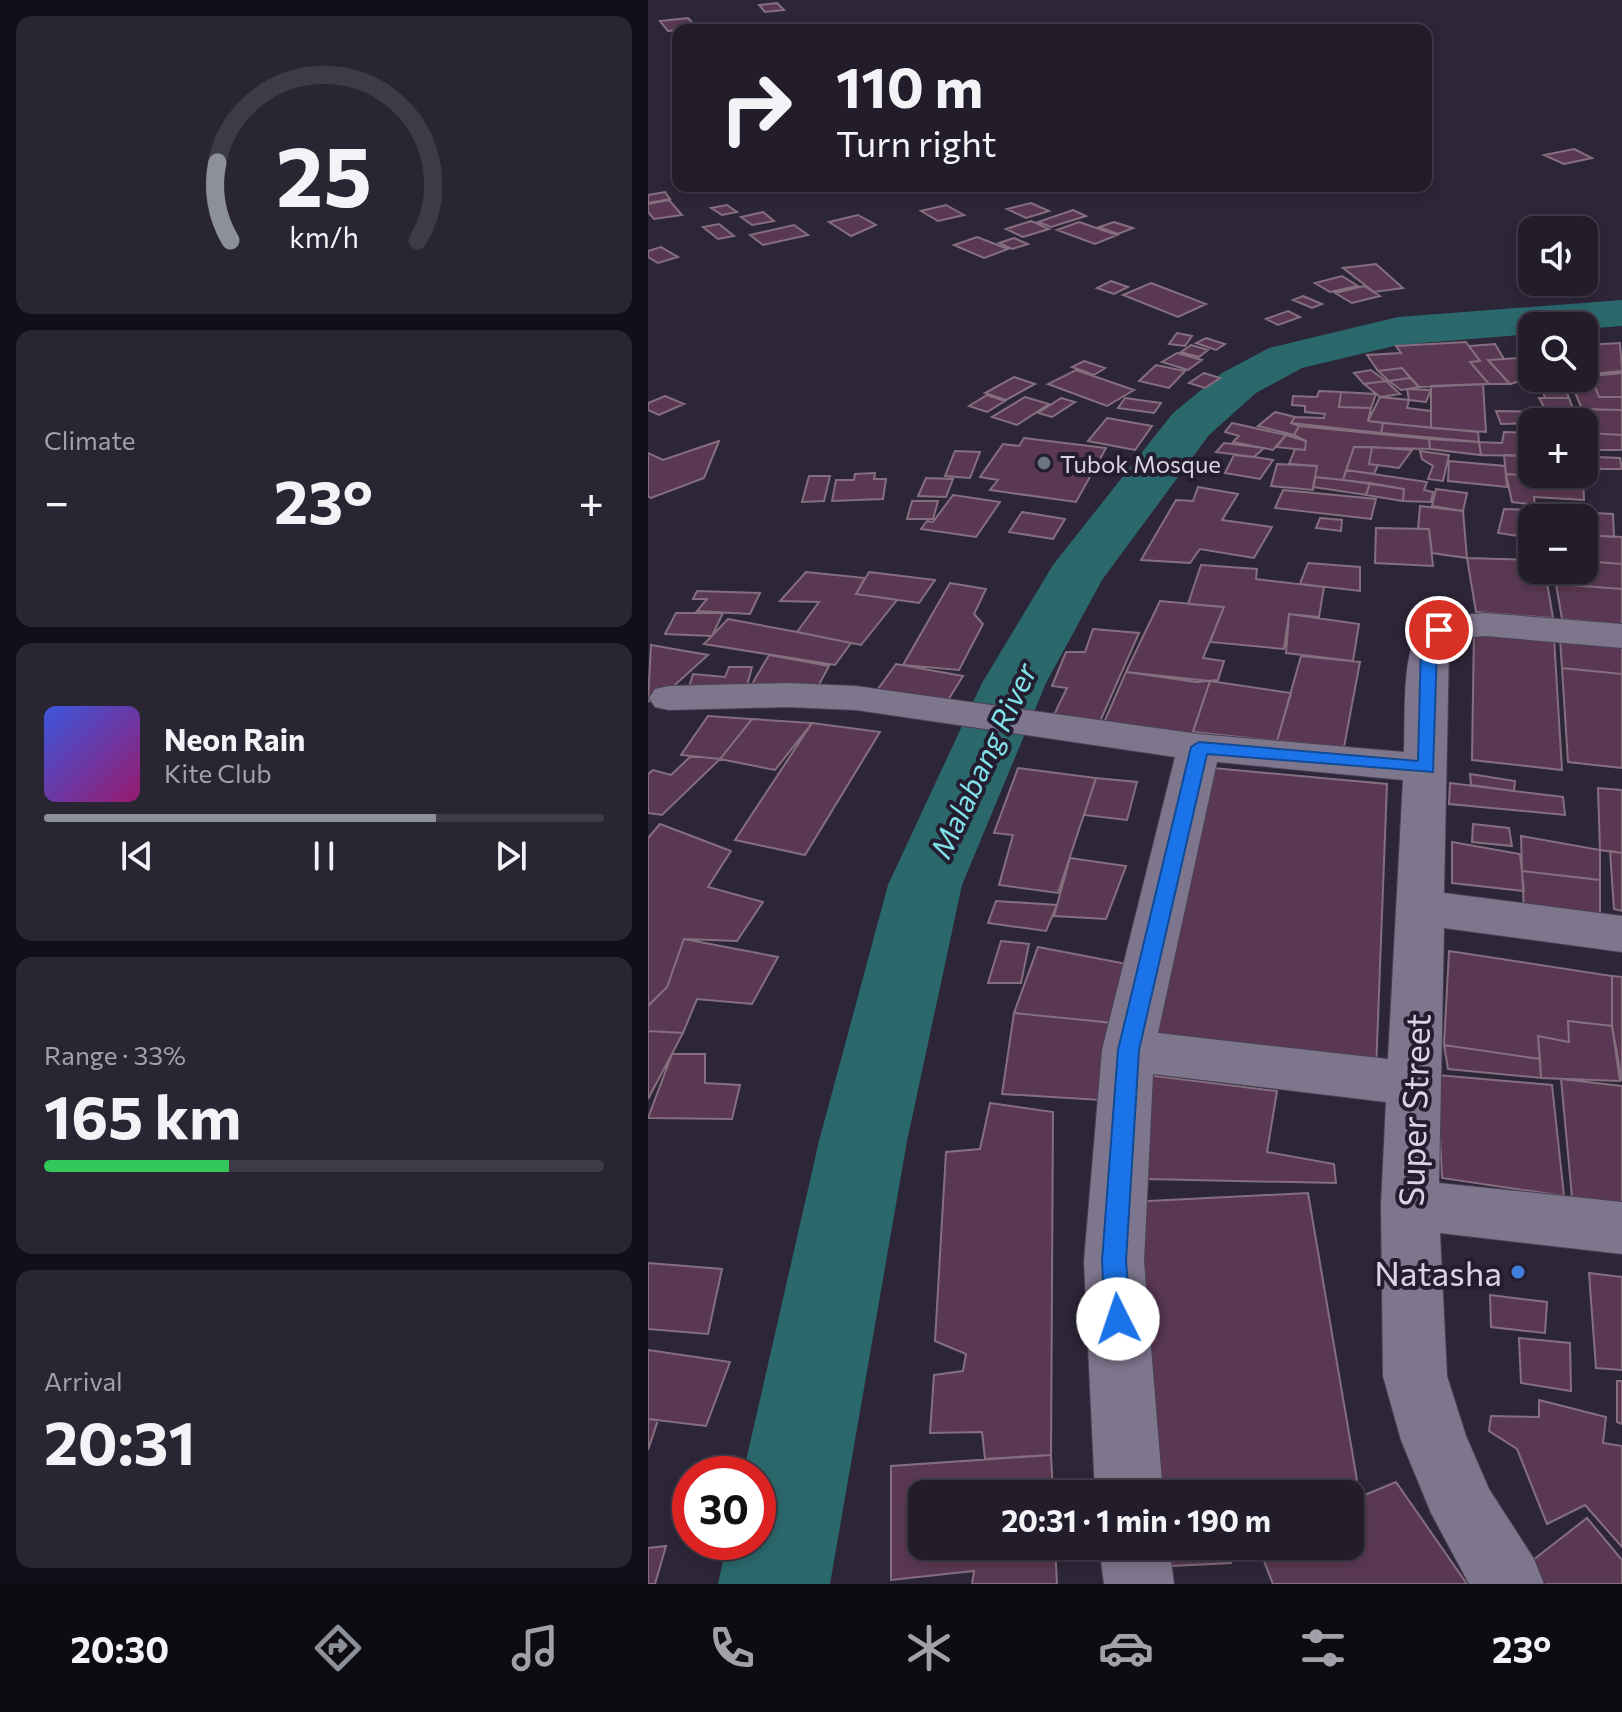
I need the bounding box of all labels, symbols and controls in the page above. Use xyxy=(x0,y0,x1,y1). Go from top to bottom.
text: 110 m xyxy=(836,51,983,120)
icon: right xyxy=(704,56,808,160)
text: Turn right xyxy=(836,120,997,164)
text: 25 xyxy=(276,121,372,223)
map controls xyxy=(1518,216,1598,584)
button: sound xyxy=(1518,216,1598,296)
text: km/h xyxy=(289,219,359,254)
button: search xyxy=(1518,312,1598,392)
button: + xyxy=(1518,408,1598,488)
text: Climate xyxy=(44,424,136,455)
place label: Tubok Mosque xyxy=(1060,449,1221,478)
marker: Tubok Mosque xyxy=(1035,454,1053,472)
text: 23° xyxy=(274,463,373,536)
text: − xyxy=(44,473,69,527)
text: + xyxy=(578,473,604,527)
button: − xyxy=(1518,504,1598,584)
pin xyxy=(1405,596,1473,664)
icon: arrive xyxy=(1417,608,1461,652)
water label: Malabang River xyxy=(921,656,1044,863)
text: Neon Rain xyxy=(164,720,305,757)
text: Kite Club xyxy=(164,757,272,788)
icon: previous xyxy=(115,834,159,878)
icon: pause xyxy=(302,834,346,878)
icon: next xyxy=(489,834,533,878)
street label: Super Street xyxy=(1389,1013,1437,1207)
text: Range · 33% xyxy=(44,1039,186,1070)
text: 165 km xyxy=(44,1078,241,1151)
place label: Natasha xyxy=(1374,1251,1502,1293)
marker: Natasha xyxy=(1509,1263,1527,1281)
position arrow xyxy=(1076,1277,1160,1361)
text: Arrival xyxy=(44,1365,123,1396)
text: 20:31 xyxy=(44,1404,196,1477)
speed limit sign: 30 xyxy=(672,1456,776,1560)
text: 20:31 · 1 min · 190 m xyxy=(1001,1501,1271,1538)
icon: directions xyxy=(310,1620,366,1676)
icon: music xyxy=(507,1620,563,1676)
icon: phone xyxy=(704,1620,760,1676)
icon: climate xyxy=(901,1620,957,1676)
icon: car xyxy=(1098,1620,1154,1676)
icon: filters xyxy=(1295,1620,1351,1676)
text: 20:30 xyxy=(70,1626,169,1670)
text: 23° xyxy=(1492,1626,1551,1670)

